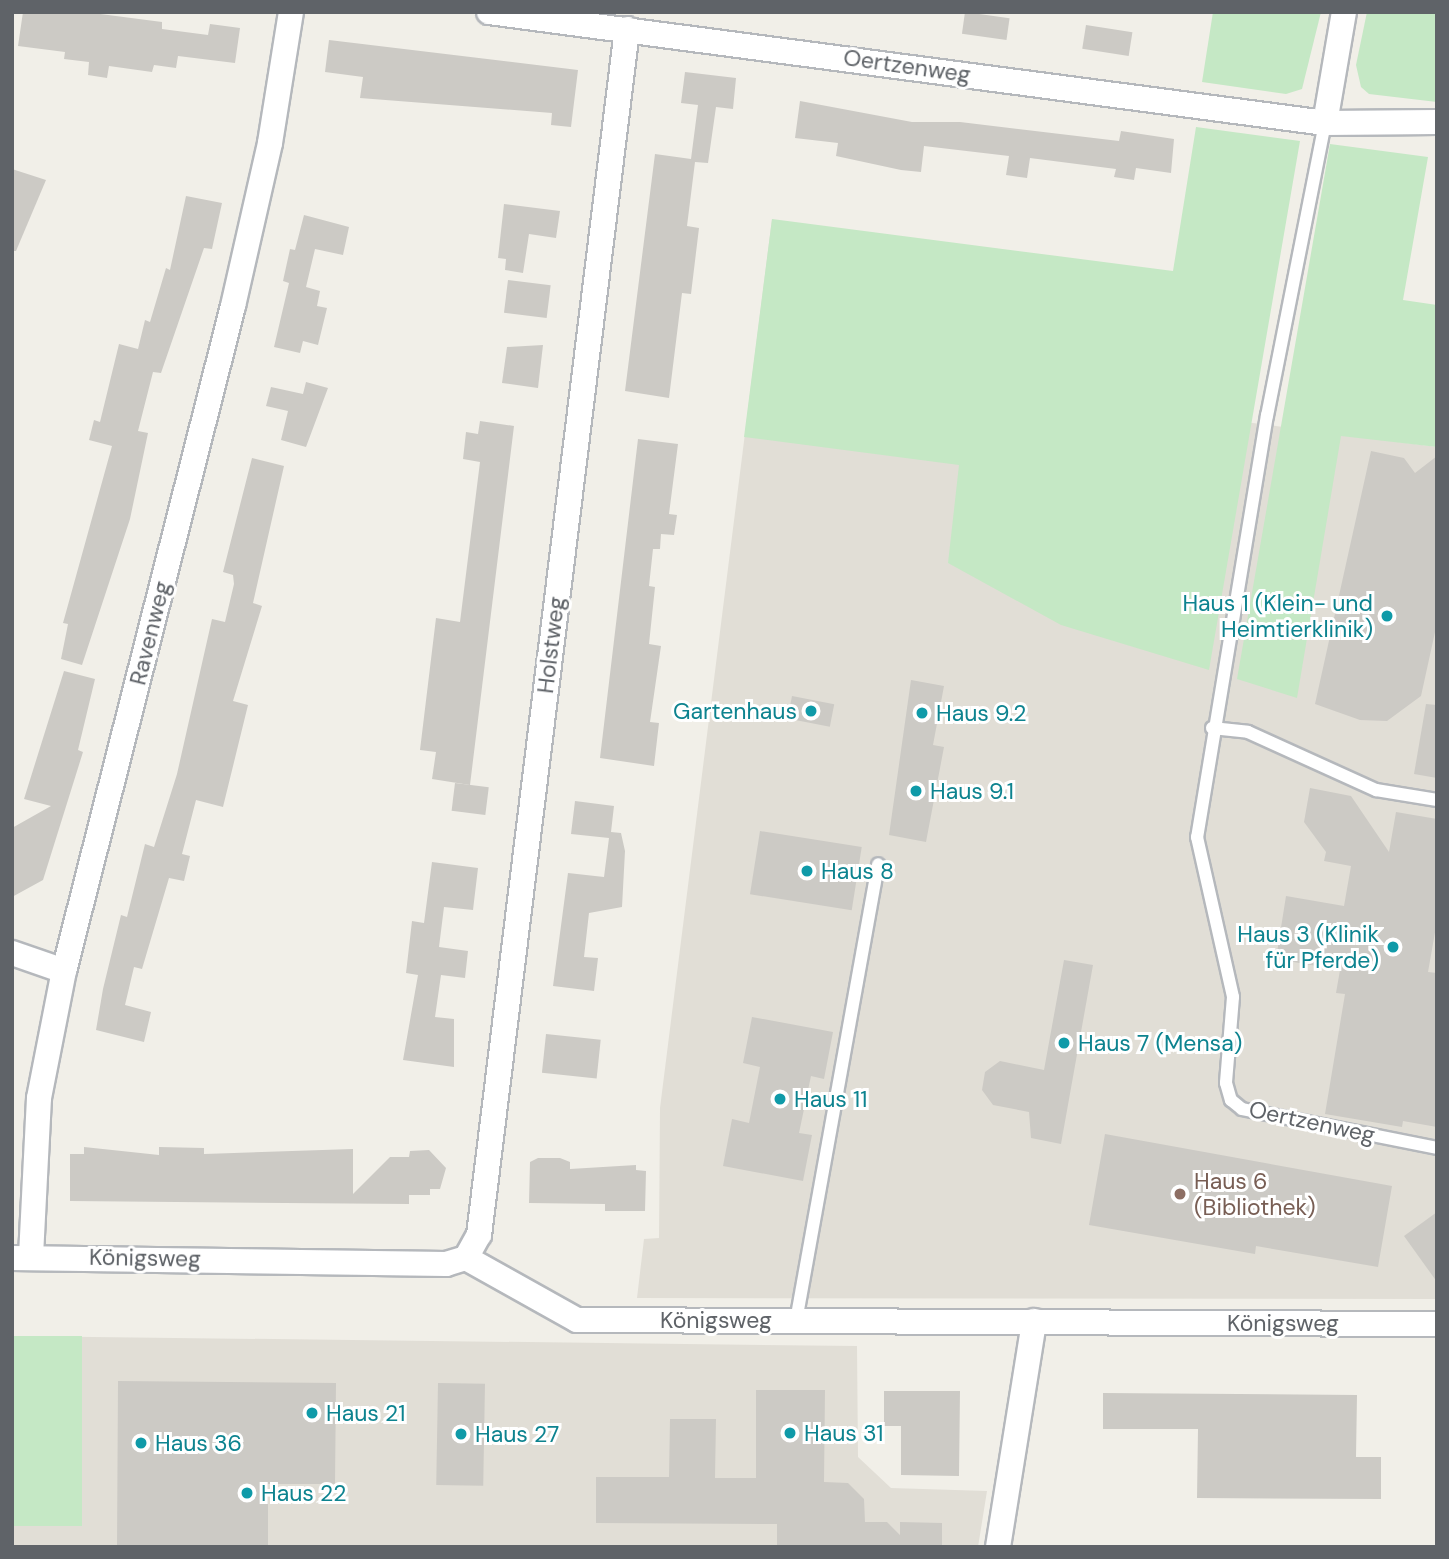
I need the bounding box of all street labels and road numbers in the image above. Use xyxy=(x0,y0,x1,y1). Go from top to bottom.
street label: Oertzenweg xyxy=(842,43,972,89)
street label: Ravenweg xyxy=(124,578,176,688)
street label: Holstweg xyxy=(531,595,571,695)
street label: Oertzenweg xyxy=(1246,1095,1378,1149)
street label: Königsweg xyxy=(89,1243,201,1273)
street label: Königsweg xyxy=(660,1306,772,1334)
street label: Königsweg xyxy=(1227,1309,1339,1337)

